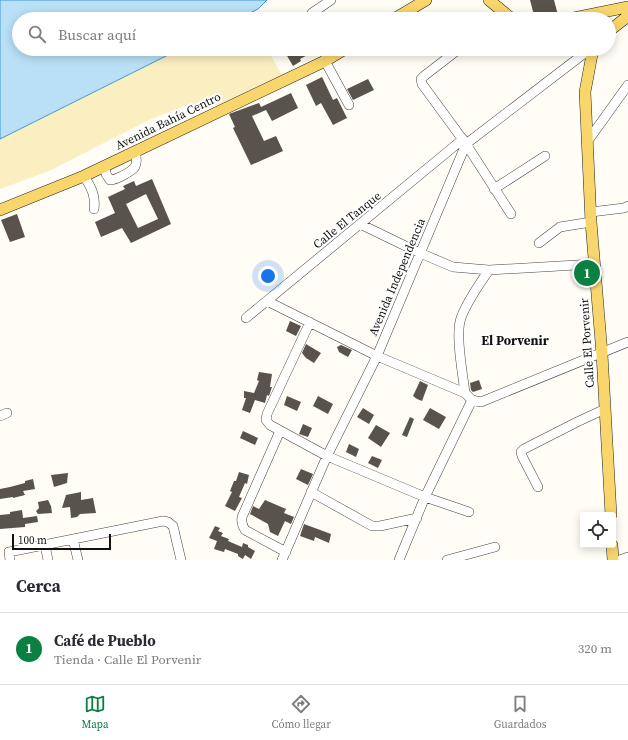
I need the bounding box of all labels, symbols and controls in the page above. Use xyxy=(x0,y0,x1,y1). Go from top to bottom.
search box xyxy=(12,12,616,56)
icon: search xyxy=(26,23,48,45)
text: Buscar aquí xyxy=(58,24,136,45)
street label: Avenida Bahía Centro xyxy=(113,88,224,153)
street label: Calle El Tanque xyxy=(310,188,384,252)
street label: Avenida Independencia xyxy=(365,215,429,338)
pin: 1 xyxy=(574,258,600,288)
your location xyxy=(258,266,278,286)
street label: Calle El Porvenir xyxy=(576,298,598,388)
district label: El Porvenir xyxy=(481,332,550,349)
map controls xyxy=(580,512,616,548)
button: locate xyxy=(580,512,616,548)
scale bar xyxy=(12,532,111,551)
text: 100 m xyxy=(18,533,47,548)
text: Cerca xyxy=(16,574,61,598)
text: Café de Pueblo xyxy=(54,630,156,651)
text: 1 xyxy=(25,640,33,657)
text: 320 m xyxy=(578,640,612,657)
text: Tienda · Calle El Porvenir xyxy=(54,651,201,668)
tab: Mapa xyxy=(81,693,109,732)
tab: Cómo llegar xyxy=(271,693,331,732)
tab: Guardados xyxy=(494,693,547,732)

